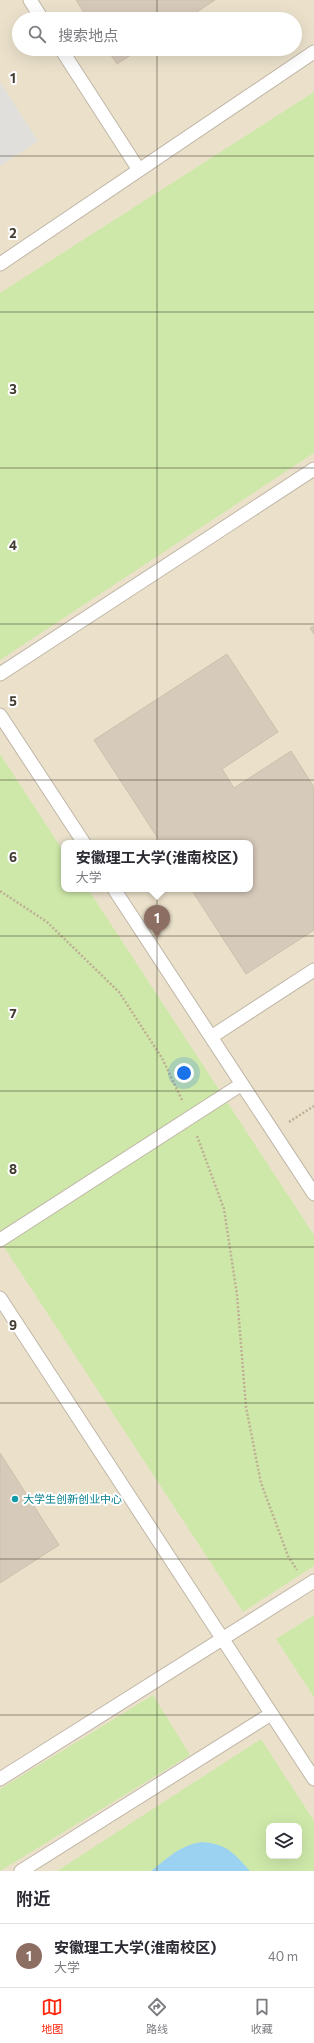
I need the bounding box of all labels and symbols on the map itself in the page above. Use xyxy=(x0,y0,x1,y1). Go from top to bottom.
text: 1 xyxy=(10,70,16,86)
text: 2 xyxy=(9,225,17,241)
text: 3 xyxy=(9,381,17,397)
text: 4 xyxy=(9,537,17,553)
text: 5 xyxy=(9,693,17,709)
text: 6 xyxy=(9,849,17,865)
pin: 1 xyxy=(144,905,170,938)
text: 7 xyxy=(9,1005,17,1021)
your location xyxy=(174,1063,194,1083)
text: 8 xyxy=(9,1161,17,1177)
text: 9 xyxy=(9,1317,17,1333)
place label: 大学生创新创业中心 xyxy=(23,1492,122,1505)
marker: 大学生创新创业中心 xyxy=(10,1494,20,1504)

